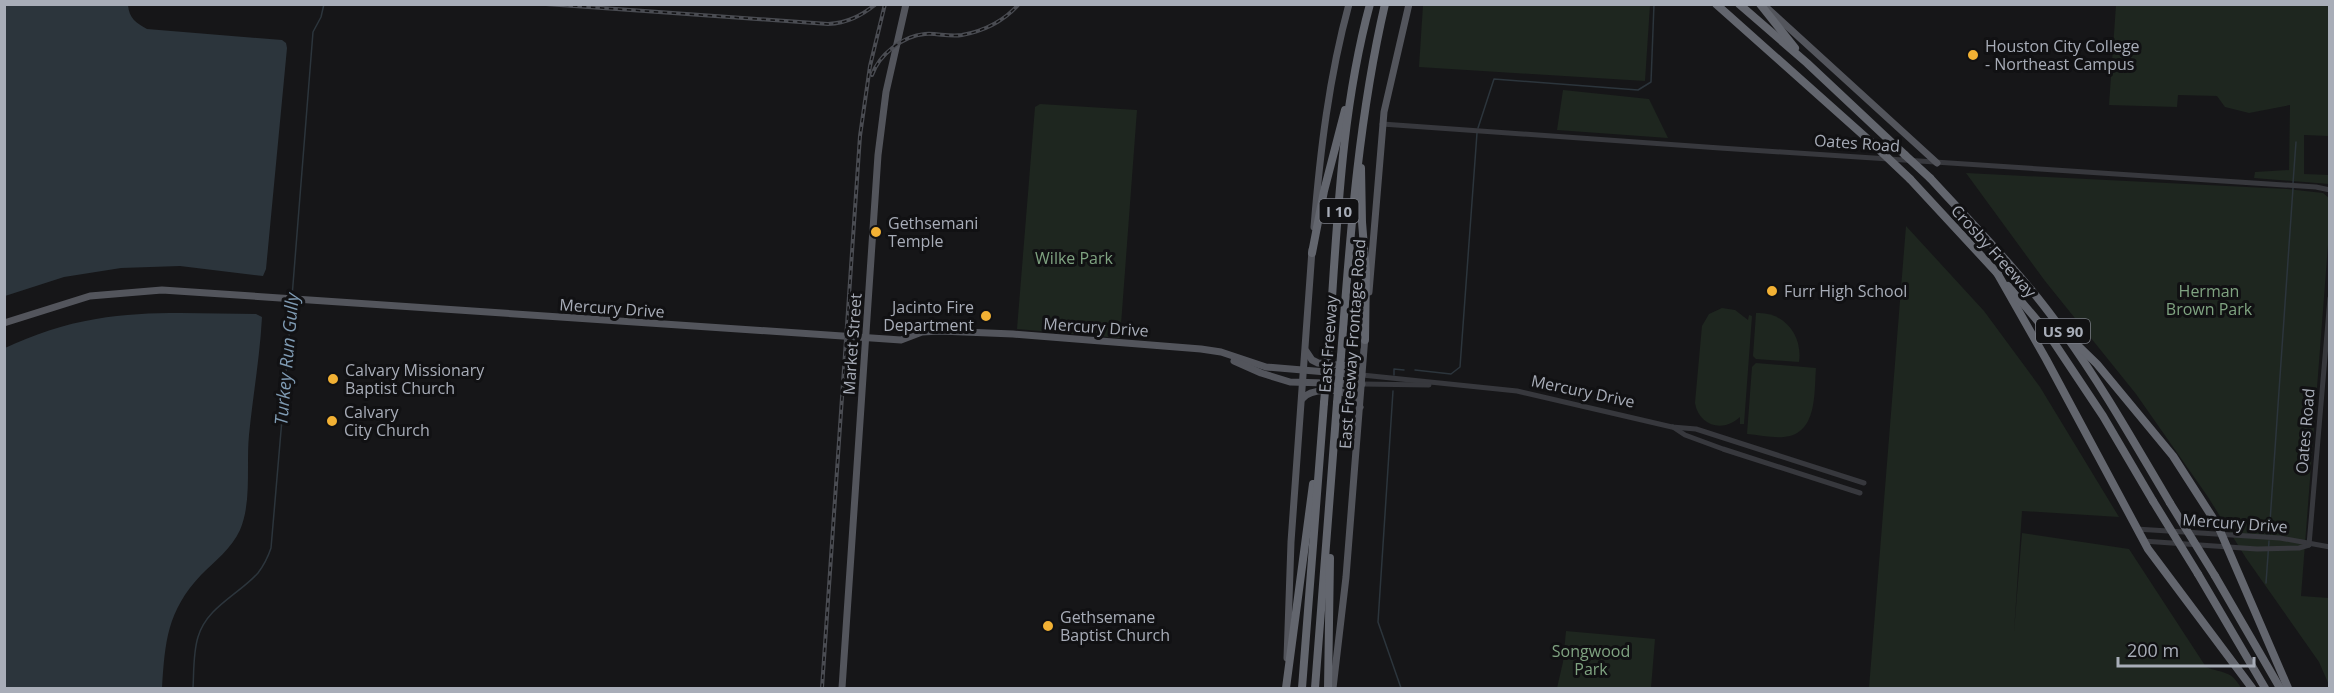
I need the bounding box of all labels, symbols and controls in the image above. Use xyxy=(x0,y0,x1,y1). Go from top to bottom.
place label: Houston City College - Northeast Campus xyxy=(1985,35,2140,75)
marker: Houston City College - Northeast Campus xyxy=(1966,48,1980,62)
street label: Oates Road xyxy=(1813,129,1901,157)
road number: I 10 xyxy=(1320,199,1358,223)
street label: Crosby Freeway xyxy=(1946,200,2042,303)
place label: Gethsemani Temple xyxy=(888,212,978,252)
marker: Gethsemani Temple xyxy=(869,225,883,239)
street label: East Freeway Frontage Road xyxy=(1334,238,1370,450)
park label: Wilke Park xyxy=(1035,247,1114,269)
place label: Furr High School xyxy=(1784,280,1907,302)
park label: Herman Brown Park xyxy=(2166,280,2253,320)
marker: Furr High School xyxy=(1765,284,1779,298)
water label: Turkey Run Gully xyxy=(268,290,304,426)
street label: Market Street xyxy=(837,292,867,396)
street label: Mercury Drive xyxy=(559,293,665,323)
street label: East Freeway xyxy=(1314,294,1342,393)
place label: Jacinto Fire Department xyxy=(883,296,974,336)
marker: Jacinto Fire Department xyxy=(979,309,993,323)
street label: Mercury Drive xyxy=(1043,312,1149,342)
road number: US 90 xyxy=(2036,319,2090,343)
place label: Calvary Missionary Baptist Church xyxy=(345,359,485,399)
street label: Mercury Drive xyxy=(1529,369,1637,413)
marker: Calvary Missionary Baptist Church xyxy=(326,372,340,386)
street label: Oates Road xyxy=(2290,387,2320,475)
place label: Calvary City Church xyxy=(344,401,430,441)
marker: Calvary City Church xyxy=(325,414,339,428)
street label: Mercury Drive xyxy=(2182,508,2288,538)
place label: Gethsemane Baptist Church xyxy=(1060,606,1170,646)
marker: Gethsemane Baptist Church xyxy=(1041,619,1055,633)
scale bar xyxy=(2118,630,2254,668)
text: 200 m xyxy=(2127,638,2179,662)
park label: Songwood Park xyxy=(1552,640,1630,680)

